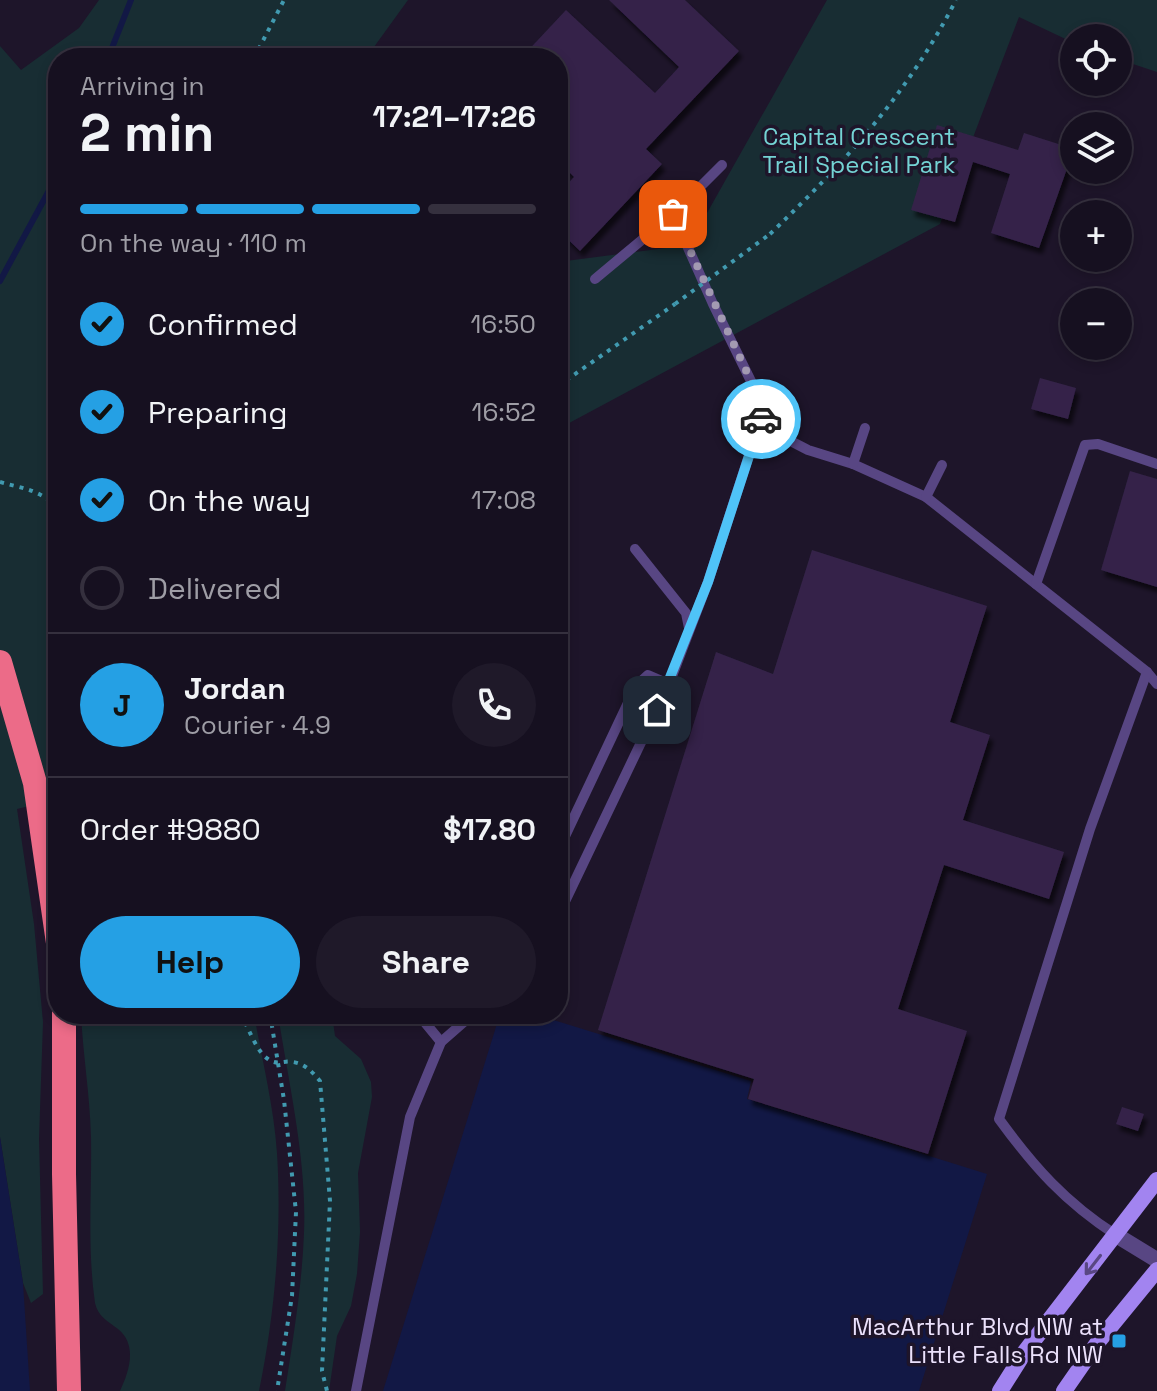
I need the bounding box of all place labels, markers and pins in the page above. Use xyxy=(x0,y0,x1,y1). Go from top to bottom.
pin xyxy=(639,180,707,248)
pin xyxy=(623,676,691,744)
place label: MacArthur Blvd NW at Little Falls Rd NW xyxy=(852,1311,1103,1370)
marker: MacArthur Blvd NW at Little Falls Rd NW xyxy=(1110,1332,1128,1350)

